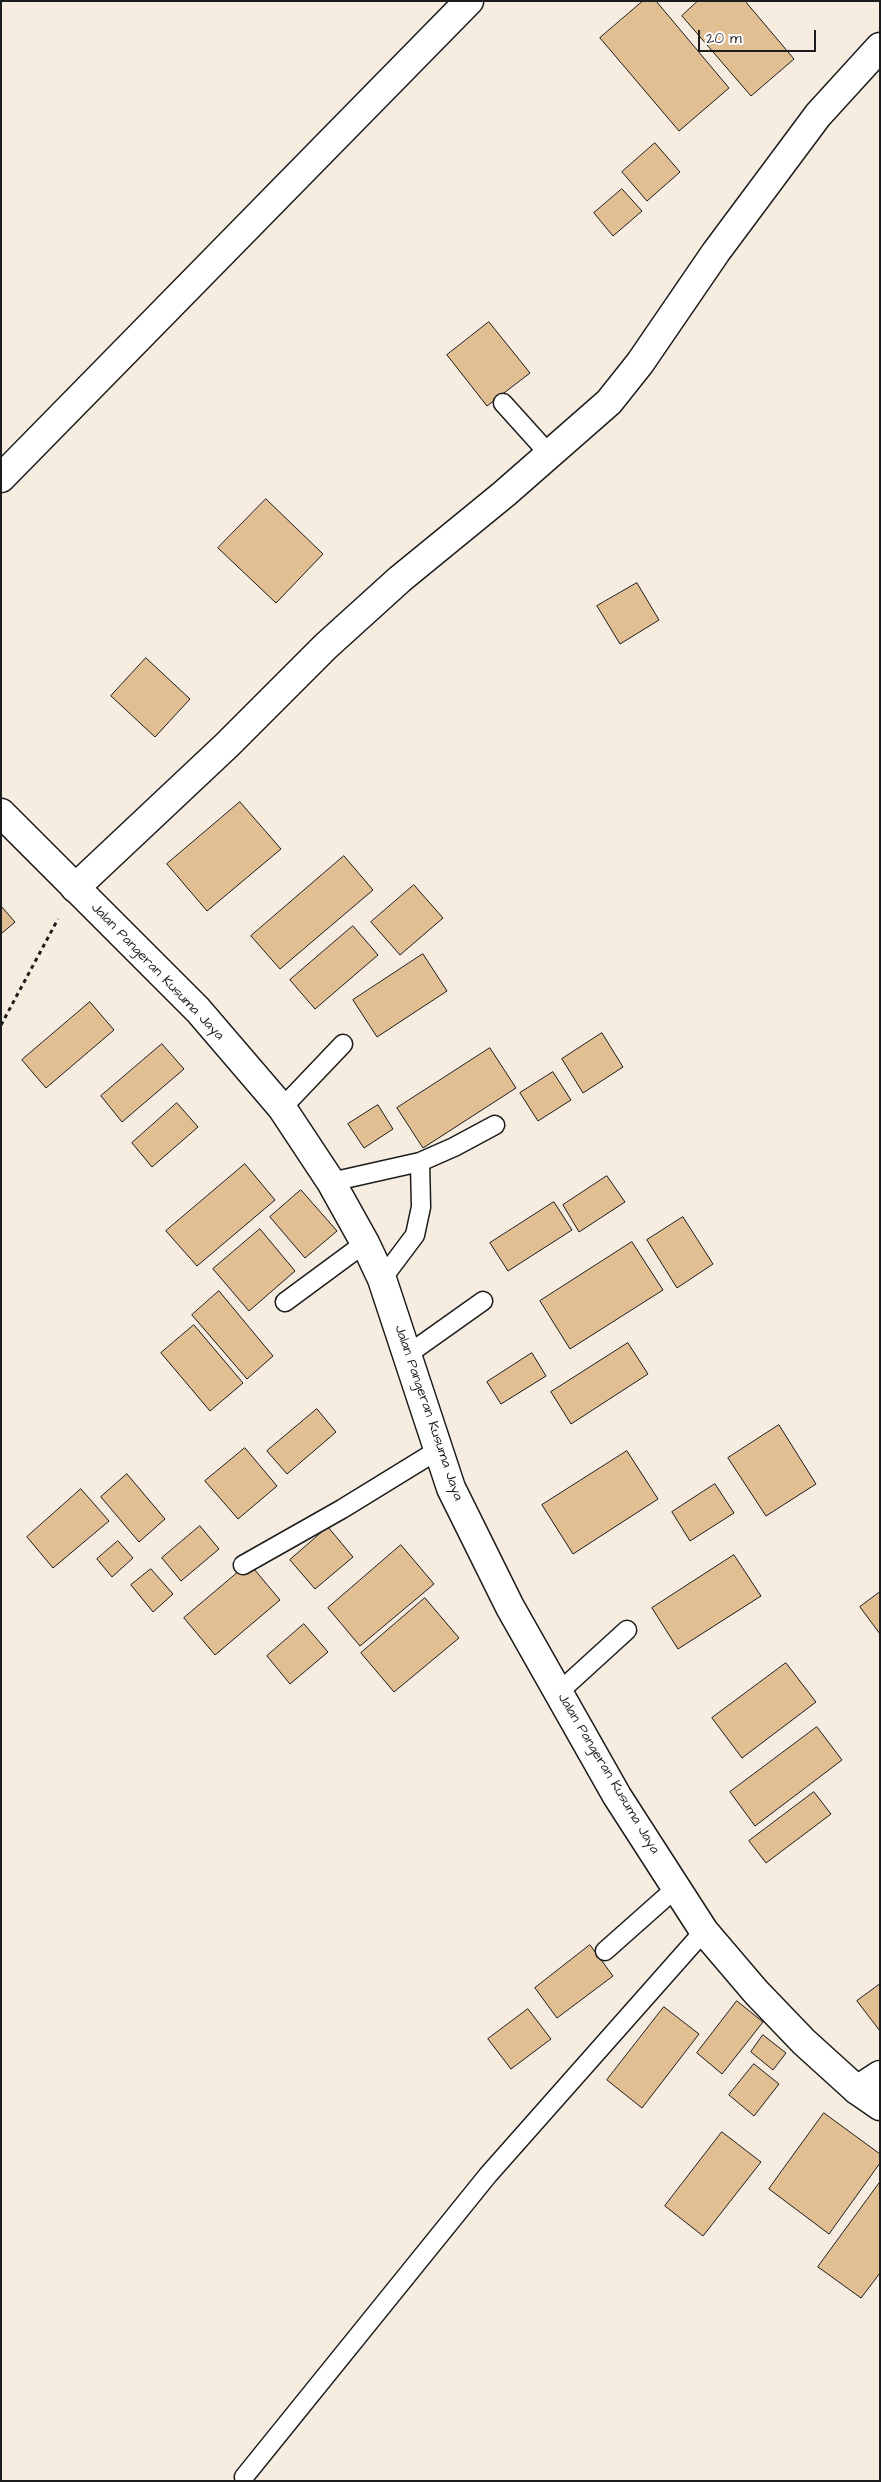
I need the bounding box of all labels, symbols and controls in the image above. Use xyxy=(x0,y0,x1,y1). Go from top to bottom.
scale bar xyxy=(701,20,818,52)
text: 20 m xyxy=(706,28,742,49)
street label: Jalan Pangeran Kusuma Jaya xyxy=(87,900,227,1044)
street label: Jalan Pangeran Kusuma Jaya xyxy=(390,1323,466,1503)
street label: Jalan Pangeran Kusuma Jaya xyxy=(553,1691,663,1857)

